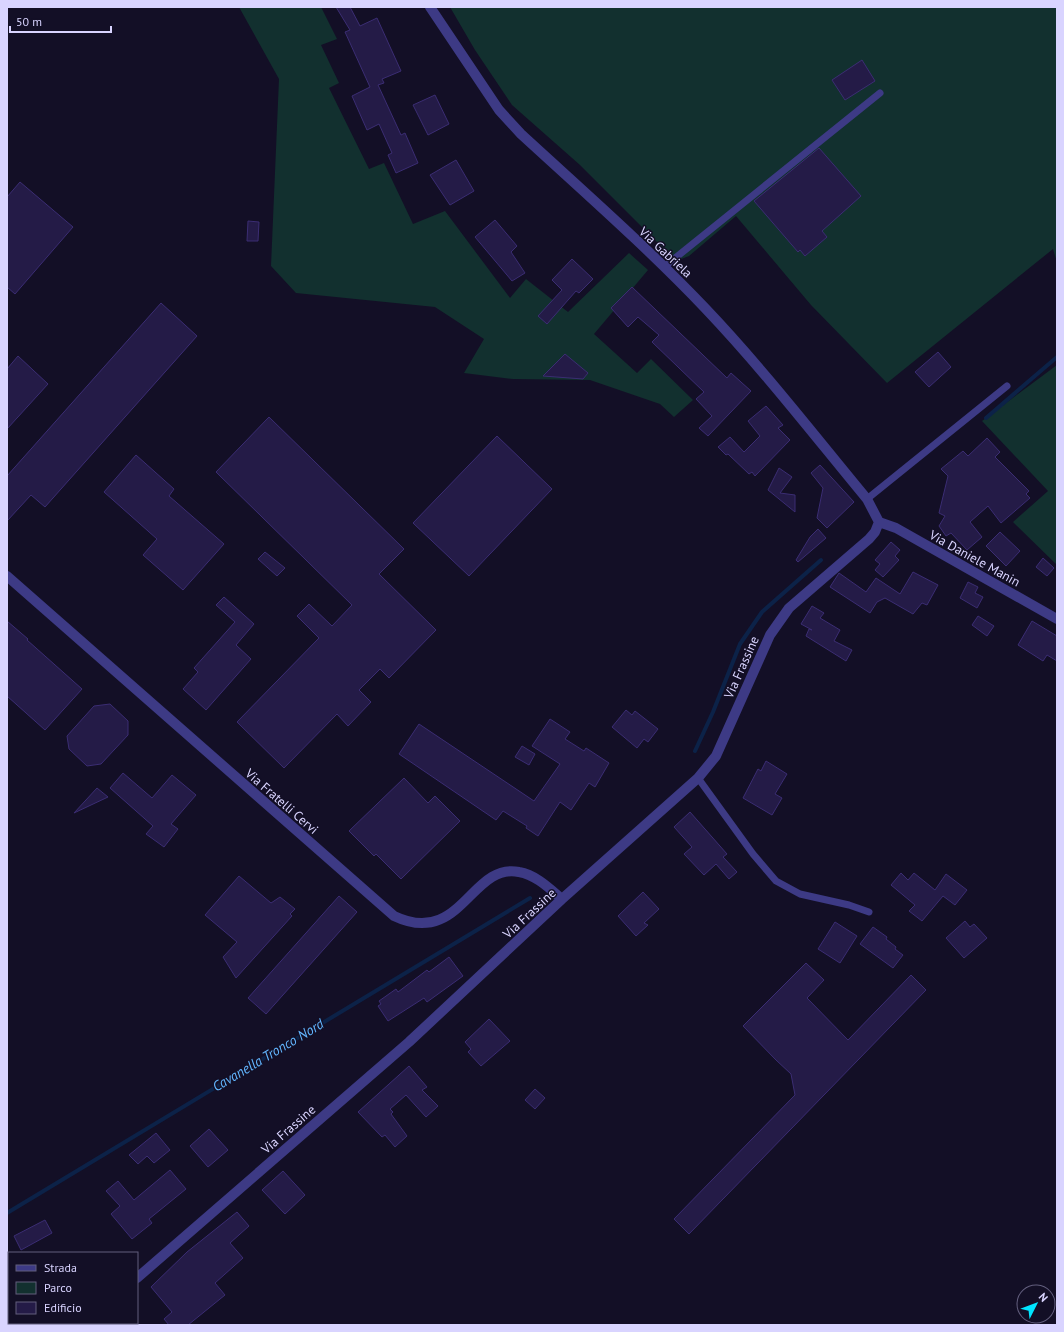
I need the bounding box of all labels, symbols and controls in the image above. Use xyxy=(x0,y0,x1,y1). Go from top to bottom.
scale bar xyxy=(10,8,111,34)
text: 50 m xyxy=(16,14,42,29)
street label: Via Gabriela xyxy=(635,223,696,281)
street label: Via Daniele Manin xyxy=(925,526,1023,590)
street label: Via Frassine xyxy=(720,633,763,702)
street label: Via Fratelli Cervi xyxy=(241,764,322,838)
street label: Via Frassine xyxy=(498,884,559,943)
water label: Cavanella Tronco Nord xyxy=(209,1014,328,1095)
street label: Via Frassine xyxy=(257,1101,319,1158)
legend xyxy=(8,1252,138,1324)
text: Strada xyxy=(44,1260,77,1275)
text: Parco xyxy=(44,1280,72,1295)
north arrow xyxy=(1016,1284,1056,1324)
text: N xyxy=(1036,1290,1051,1305)
text: Edificio xyxy=(44,1300,82,1315)

